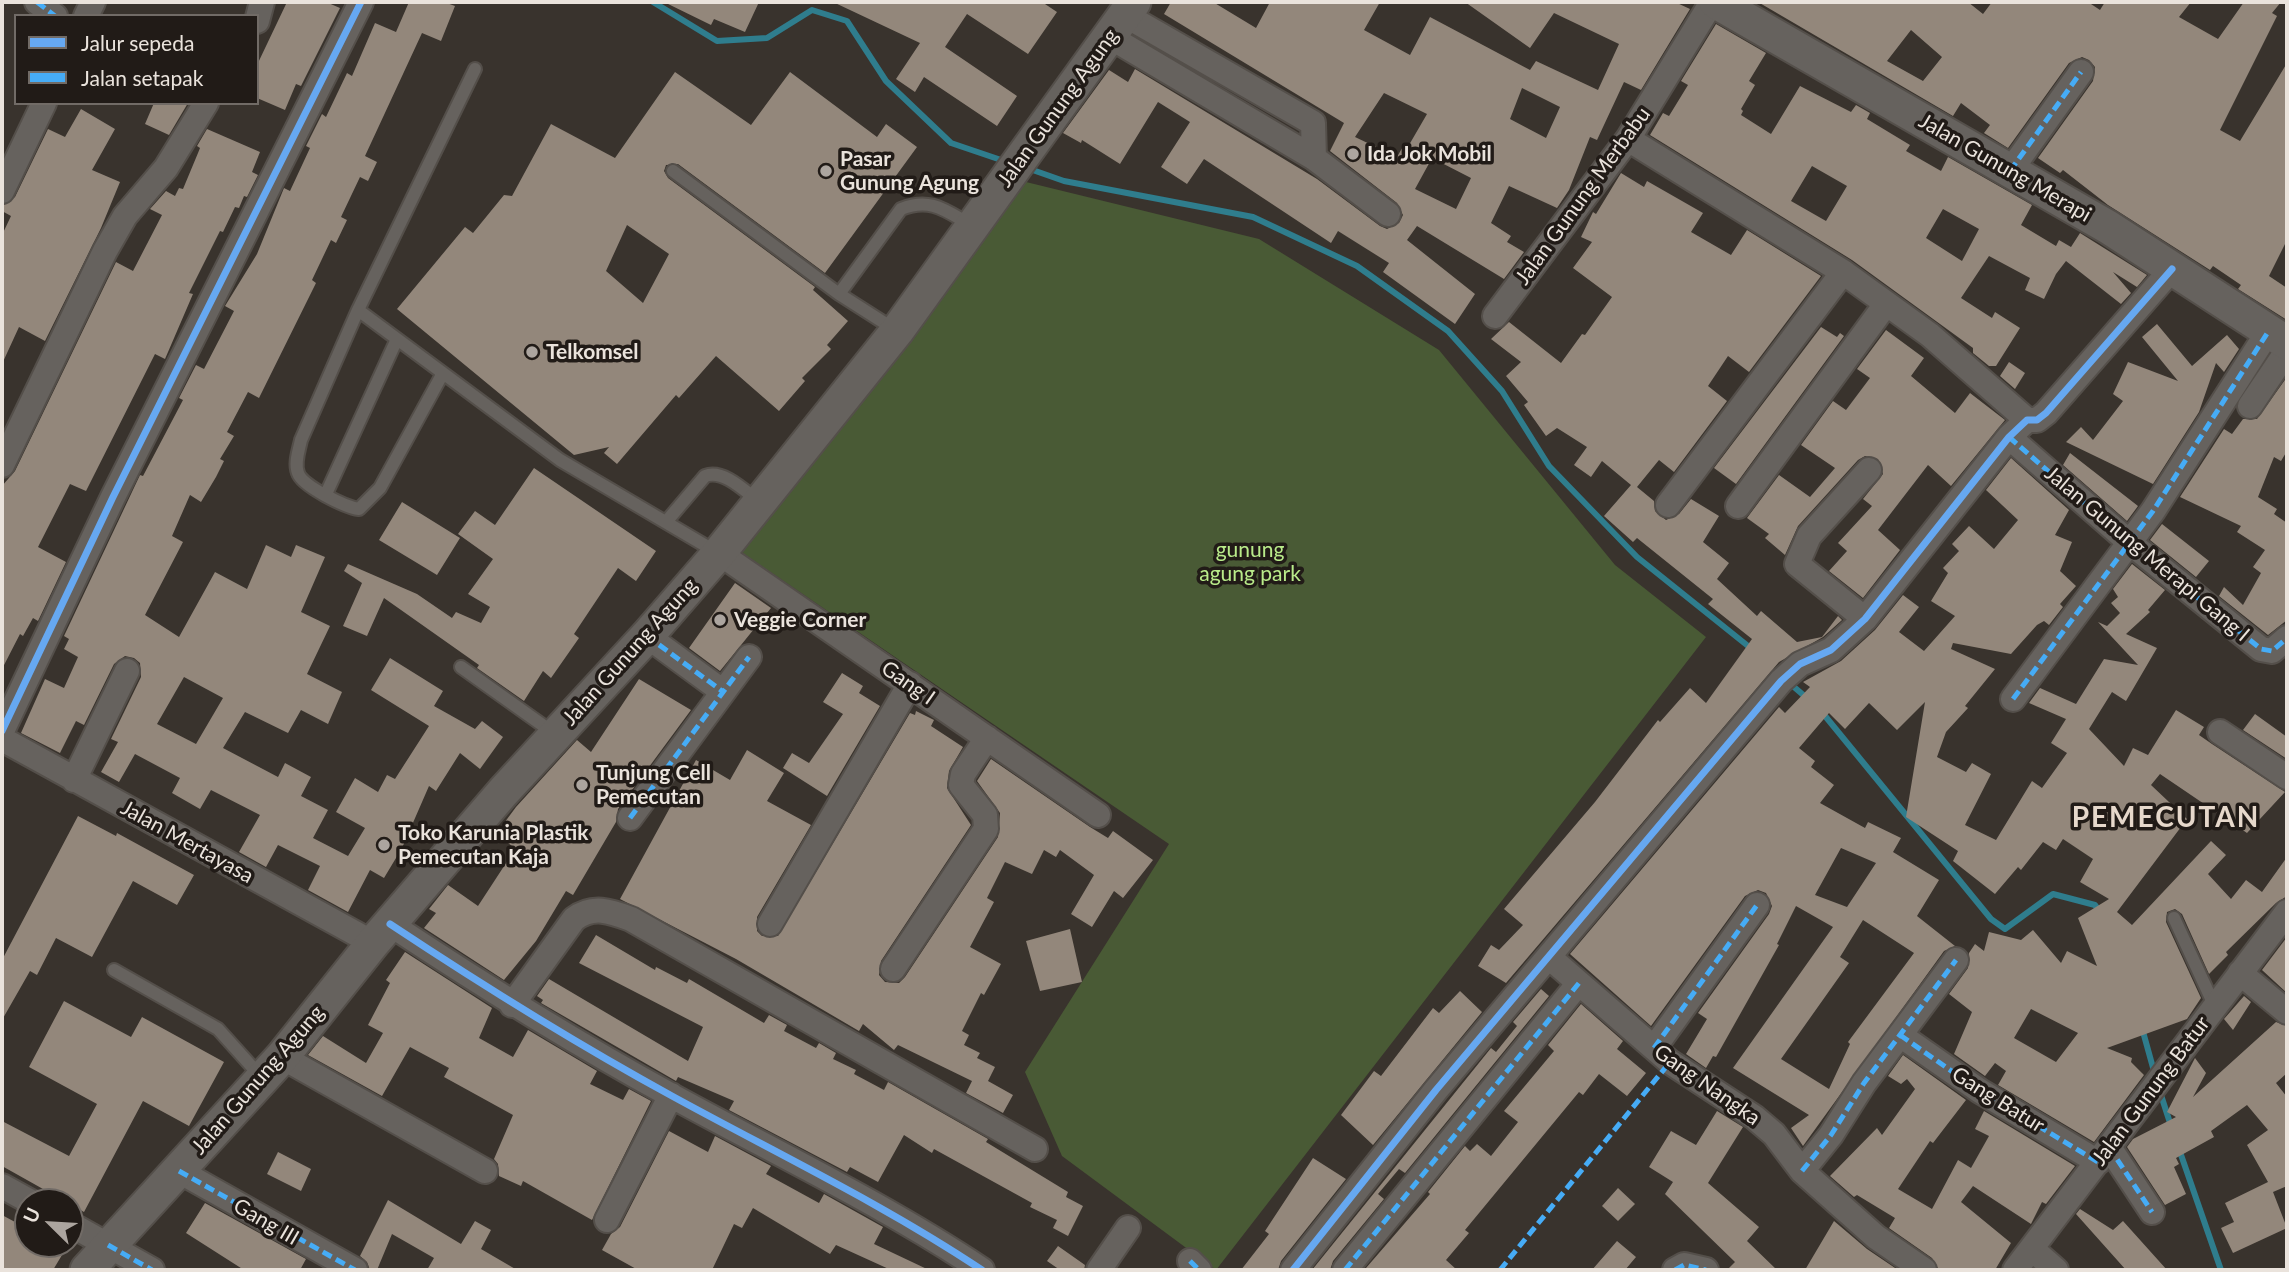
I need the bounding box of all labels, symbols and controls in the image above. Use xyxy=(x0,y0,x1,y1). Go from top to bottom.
legend xyxy=(14,14,259,105)
street label: Jalan Gunung Agung xyxy=(992,24,1124,192)
text: Jalur sepeda xyxy=(81,30,194,55)
text: Jalan setapak xyxy=(81,65,203,90)
street label: Jalan Gunung Merbabu xyxy=(1510,102,1656,290)
street label: Jalan Gunung Merapi xyxy=(1914,108,2096,228)
place label: Ida Jok Mobil xyxy=(1367,141,1492,167)
place label: Pasar Gunung Agung xyxy=(840,146,979,196)
marker: Ida Jok Mobil xyxy=(1345,146,1361,162)
marker: Pasar Gunung Agung xyxy=(818,163,834,179)
place label: Telkomsel xyxy=(546,339,638,365)
marker: Telkomsel xyxy=(524,344,540,360)
street label: Jalan Gunung Merapi Gang I xyxy=(2039,461,2255,647)
park label: gunung agung park xyxy=(1199,537,1301,587)
street label: Jalan Gunung Agung xyxy=(557,573,703,731)
place label: Veggie Corner xyxy=(734,607,866,633)
marker: Veggie Corner xyxy=(712,612,728,628)
street label: Gang I xyxy=(876,656,940,710)
place label: Tunjung Cell Pemecutan xyxy=(596,760,711,810)
marker: Tunjung Cell Pemecutan xyxy=(574,777,590,793)
street label: Jalan Mertayasa xyxy=(116,795,258,889)
district label: PEMECUTAN xyxy=(2073,801,2259,835)
place label: Toko Karunia Plastik Pemecutan Kaja xyxy=(398,820,588,870)
marker: Toko Karunia Plastik Pemecutan Kaja xyxy=(376,837,392,853)
street label: Jalan Gunung Agung xyxy=(186,1000,330,1160)
street label: Jalan Gunung Batur xyxy=(2087,1011,2215,1171)
street label: Gang Nangka xyxy=(1649,1039,1765,1131)
street label: Gang Batur xyxy=(1947,1062,2049,1138)
north arrow xyxy=(14,1188,84,1258)
street label: Gang III xyxy=(229,1193,303,1251)
text: U xyxy=(18,1204,45,1226)

